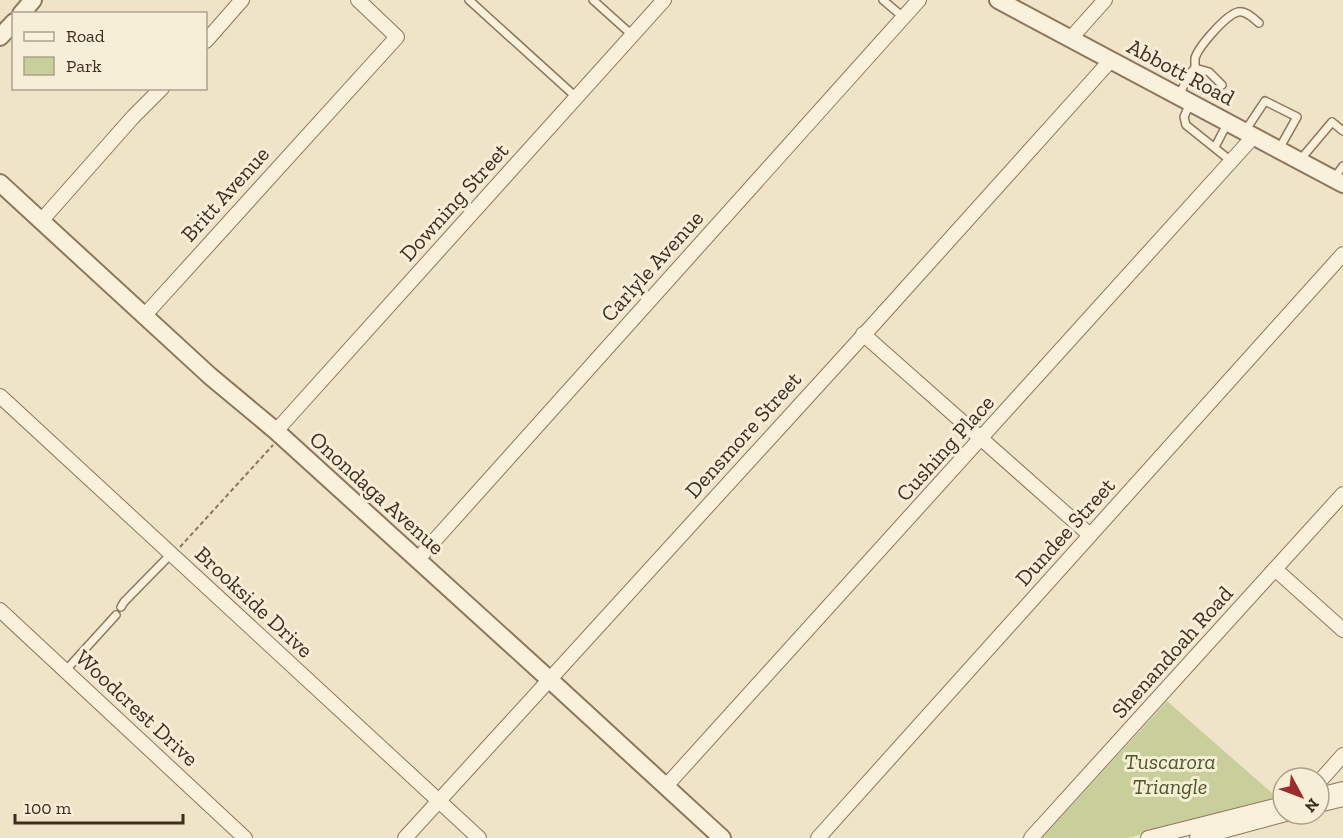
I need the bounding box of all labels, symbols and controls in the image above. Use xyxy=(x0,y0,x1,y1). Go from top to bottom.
legend xyxy=(12,12,207,90)
text: Road xyxy=(66,25,105,47)
street label: Abbott Road xyxy=(1123,32,1239,112)
text: Park xyxy=(66,55,102,77)
street label: Downing Street xyxy=(394,137,515,267)
street label: Britt Avenue xyxy=(175,141,275,247)
street label: Carlyle Avenue xyxy=(595,205,709,327)
street label: Densmore Street xyxy=(679,366,807,504)
street label: Cushing Place xyxy=(890,389,1000,507)
street label: Onondaga Avenue xyxy=(304,425,450,561)
street label: Dundee Street xyxy=(1009,472,1121,592)
street label: Brookside Drive xyxy=(189,540,319,664)
street label: Shenandoah Road xyxy=(1106,580,1238,724)
street label: Woodcrest Drive xyxy=(70,644,204,772)
park label: Tuscarora Triangle xyxy=(1124,748,1216,800)
north arrow xyxy=(1271,766,1331,826)
scale bar xyxy=(15,787,183,825)
text: N xyxy=(1301,795,1323,816)
text: 100 m xyxy=(24,797,72,819)

